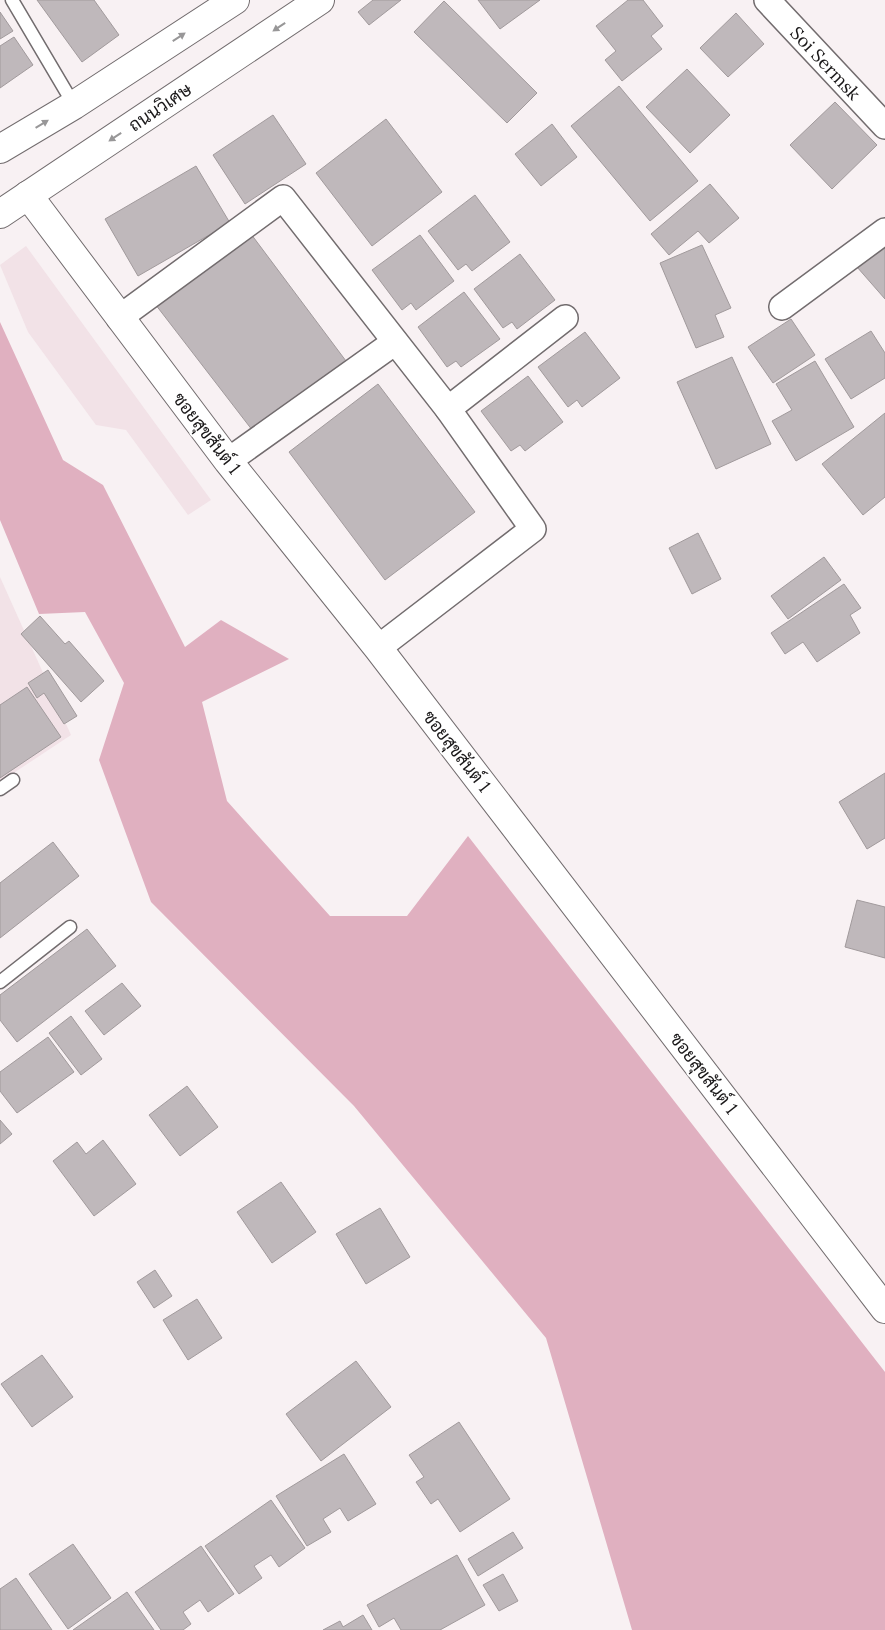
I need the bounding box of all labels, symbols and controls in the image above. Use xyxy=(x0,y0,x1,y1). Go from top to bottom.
street label: Soi Sermsk xyxy=(786,21,866,105)
one-way arrow xyxy=(272,22,286,32)
one-way arrow xyxy=(172,32,185,41)
street label: ถนนวิเศษ xyxy=(124,77,197,136)
one-way arrow xyxy=(35,120,48,129)
one-way arrow xyxy=(108,132,122,142)
street label: ซอยสุขสันต์ 1 xyxy=(167,387,247,479)
street label: ซอยสุขสันต์ 1 xyxy=(417,705,497,797)
street label: ซอยสุขสันต์ 1 xyxy=(664,1027,744,1119)

